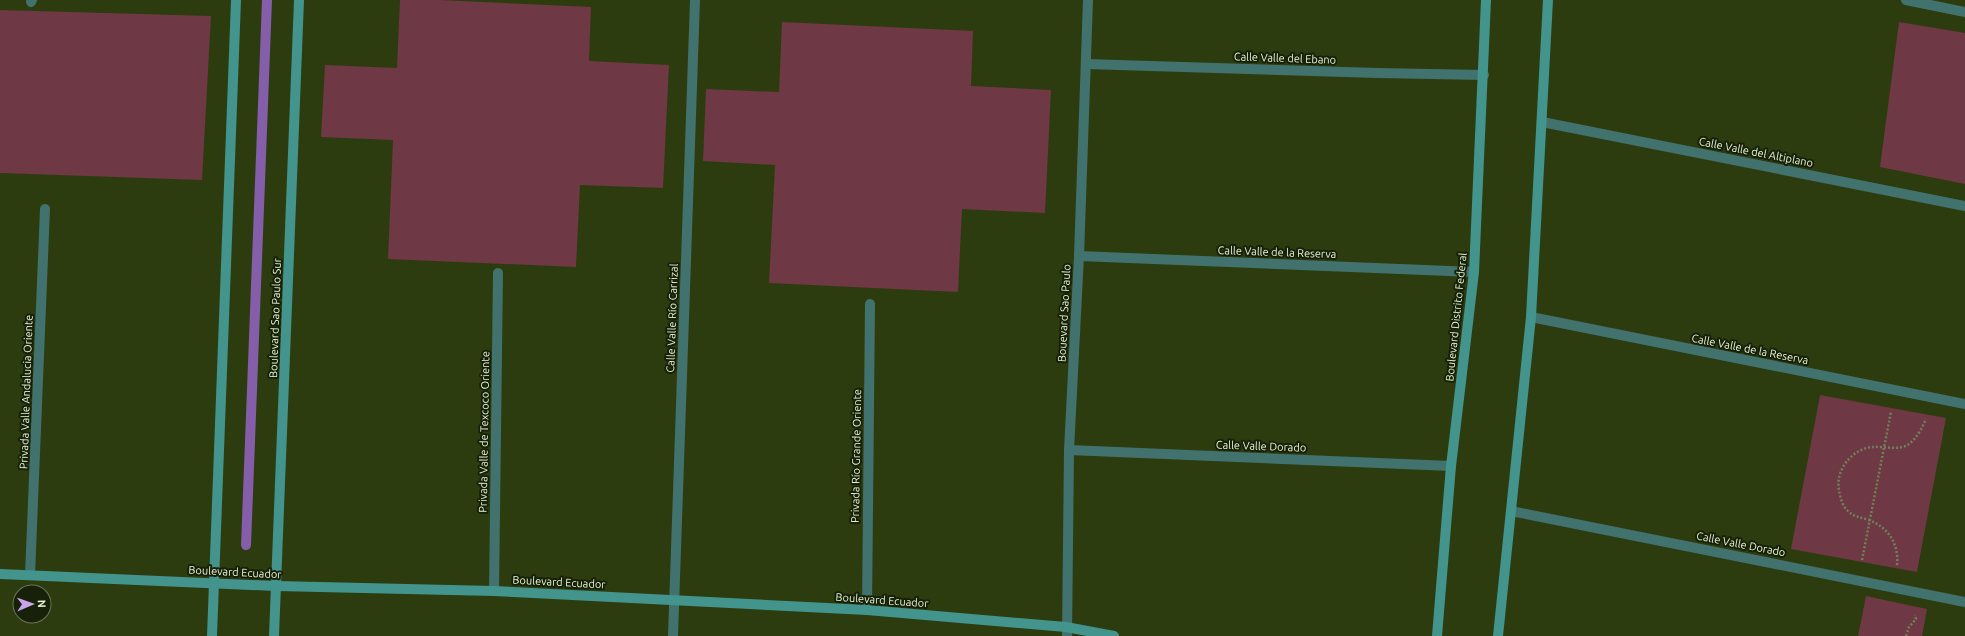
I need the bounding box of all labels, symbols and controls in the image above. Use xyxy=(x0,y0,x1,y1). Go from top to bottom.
street label: Calle Valle del Ebano xyxy=(1234,50,1336,66)
street label: Calle Valle del Altiplano xyxy=(1698,135,1814,169)
street label: Calle Valle de la Reserva xyxy=(1217,244,1337,260)
street label: Boulevard Distrito Federal xyxy=(1443,252,1469,382)
street label: Boulevard Sao Paulo Sur xyxy=(267,257,283,378)
street label: Calle Valle Río Carrizal xyxy=(664,263,680,373)
street label: Bouevard Sao Paulo xyxy=(1055,264,1073,362)
street label: Privada Valle Andalucia Oriente xyxy=(17,315,35,469)
street label: Calle Valle de la Reserva xyxy=(1691,332,1809,366)
street label: Privada Valle de Texcoco Oriente xyxy=(477,351,491,513)
street label: Privada Río Grande Oriente xyxy=(849,389,863,523)
street label: Calle Valle Dorado xyxy=(1216,438,1306,454)
street label: Calle Valle Dorado xyxy=(1695,529,1787,559)
street label: Boulevard Ecuador xyxy=(188,564,283,580)
street label: Boulevard Ecuador xyxy=(512,574,607,590)
north arrow xyxy=(12,584,52,624)
street label: Boulevard Ecuador xyxy=(835,591,930,609)
text: N xyxy=(36,599,48,608)

